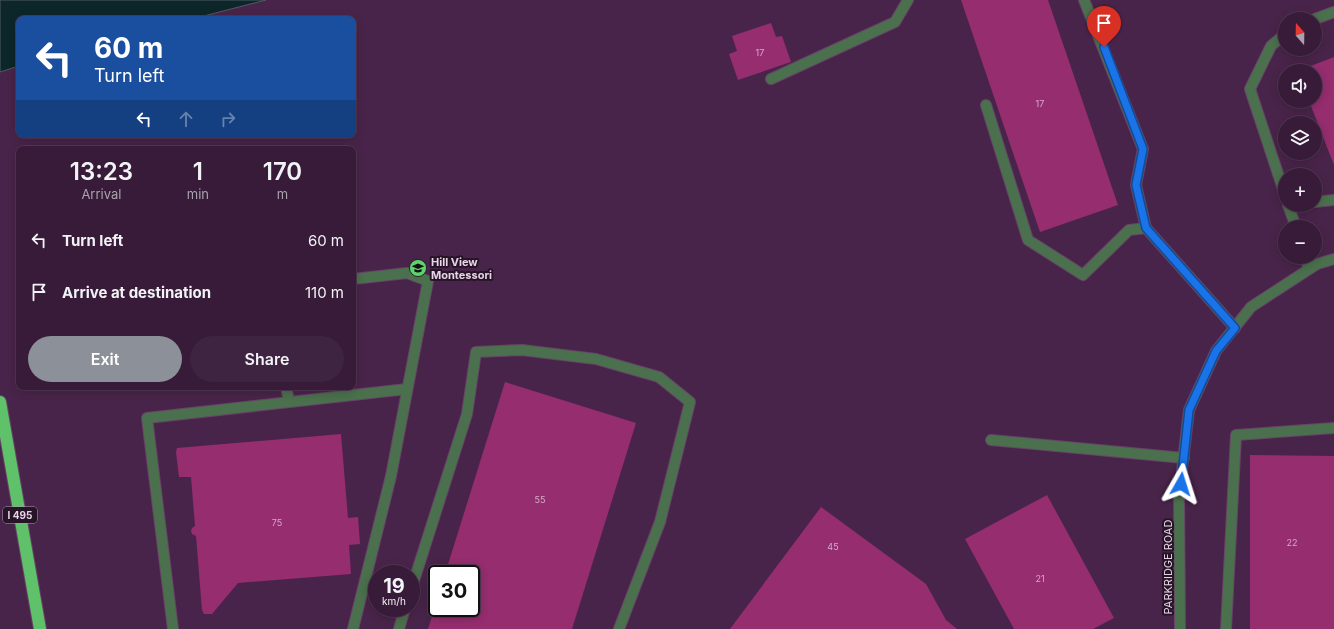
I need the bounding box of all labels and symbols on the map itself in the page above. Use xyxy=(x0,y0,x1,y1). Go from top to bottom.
pin xyxy=(1087,6,1121,47)
north arrow xyxy=(1278,12,1322,56)
house number: 17 xyxy=(756,47,764,58)
house number: 17 xyxy=(1036,98,1044,109)
place label: Hill View Montessori xyxy=(431,255,492,282)
school or university icon: Hill View Montessori xyxy=(408,258,428,278)
position arrow xyxy=(1160,463,1202,505)
house number: 55 xyxy=(535,494,545,505)
road number: I 495 xyxy=(3,507,37,523)
house number: 75 xyxy=(272,517,282,528)
street label: PARKRIDGE ROAD xyxy=(1161,520,1175,614)
house number: 22 xyxy=(1287,537,1297,548)
house number: 45 xyxy=(827,541,839,552)
speed limit sign: 30 xyxy=(428,565,480,617)
house number: 21 xyxy=(1035,573,1045,584)

